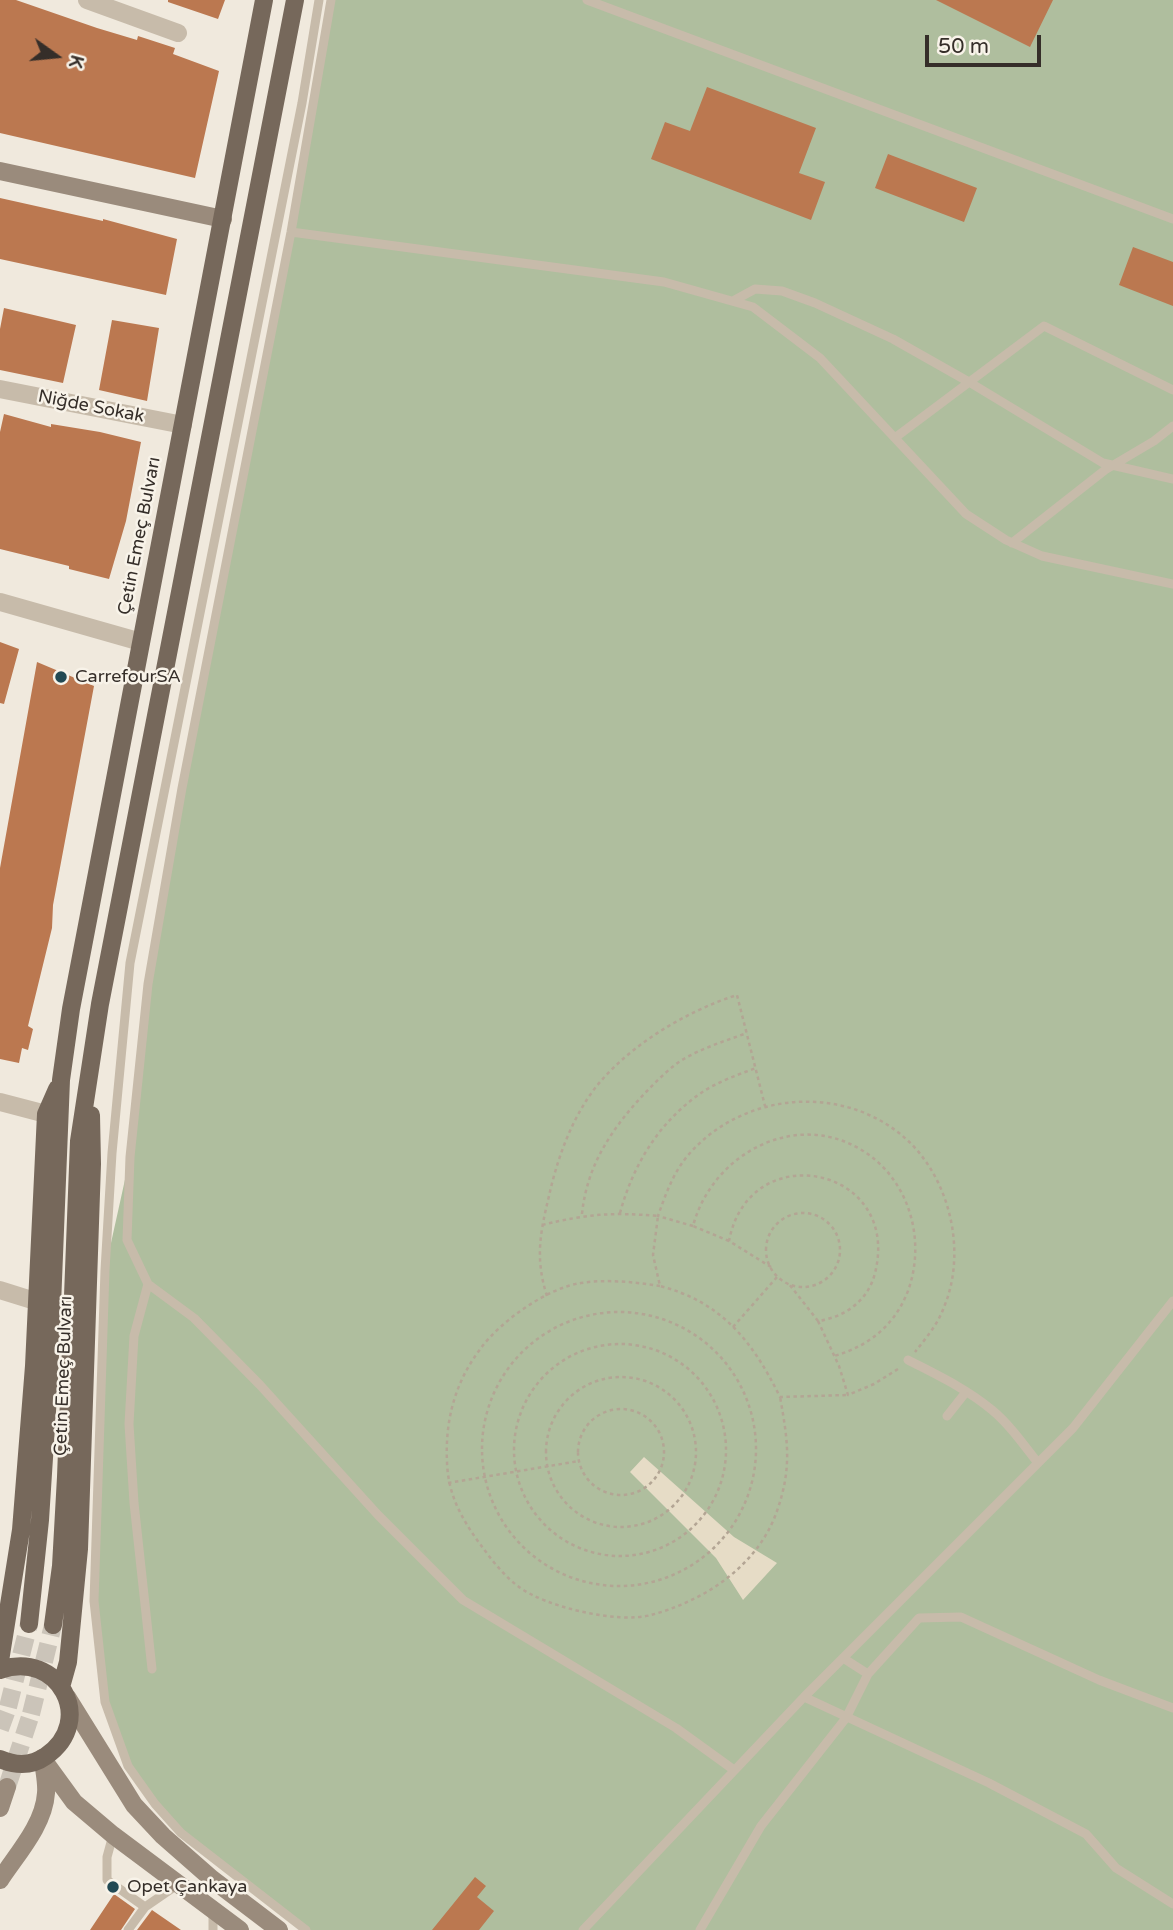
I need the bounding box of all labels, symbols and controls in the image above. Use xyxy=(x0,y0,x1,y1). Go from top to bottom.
north arrow xyxy=(21,21,91,91)
scale bar xyxy=(928,21,1044,65)
text: 50 m xyxy=(938,34,989,59)
text: K xyxy=(64,52,89,70)
street label: Niğde Sokak xyxy=(36,386,146,428)
street label: Çetin Emeç Bulvarı xyxy=(114,455,166,617)
place label: CarrefourSA xyxy=(75,666,181,688)
marker: CarrefourSA xyxy=(53,669,69,685)
street label: Çetin Emeç Bulvarı xyxy=(50,1295,78,1457)
place label: Opet Çankaya xyxy=(127,1876,247,1898)
marker: Opet Çankaya xyxy=(105,1879,121,1895)

